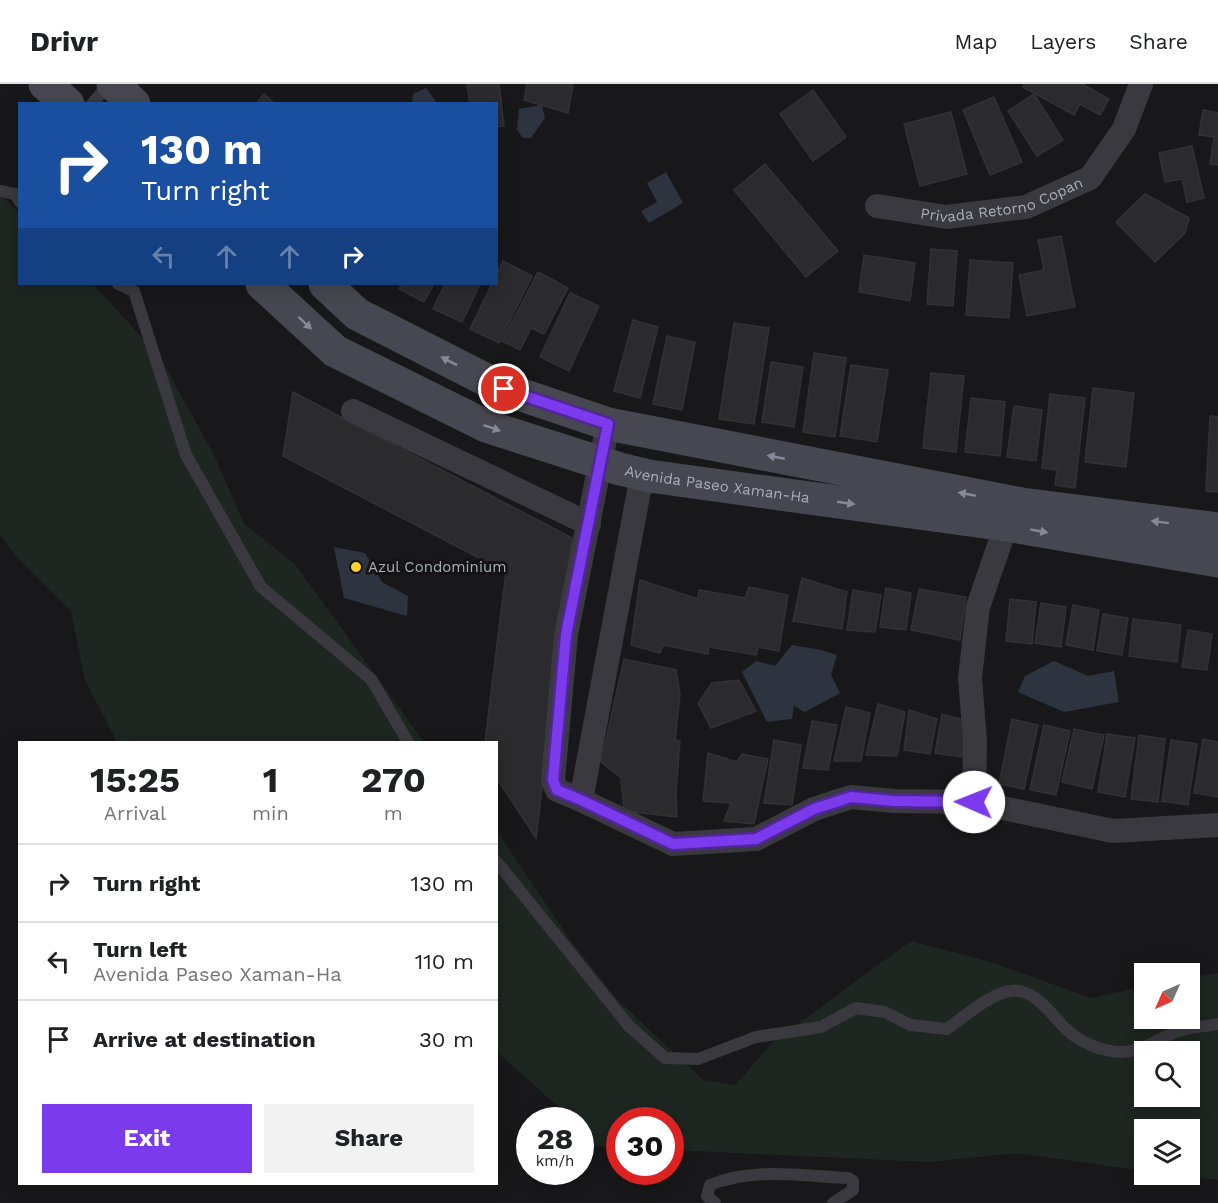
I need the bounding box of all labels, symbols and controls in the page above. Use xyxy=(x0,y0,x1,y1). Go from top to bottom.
text: Drivr xyxy=(30,25,98,58)
text: Map xyxy=(954,29,997,54)
text: Layers xyxy=(1030,29,1096,54)
text: Share xyxy=(1129,29,1188,54)
text: 130 m xyxy=(141,125,263,174)
icon: right xyxy=(42,126,120,204)
street label: Privada Retorno Copan xyxy=(919,173,1086,226)
text: Turn right xyxy=(141,175,270,207)
icon: left xyxy=(147,240,180,273)
icon: ahead xyxy=(210,240,243,273)
icon: ahead xyxy=(273,240,306,273)
icon: right xyxy=(336,240,369,273)
one-way arrow xyxy=(298,316,312,330)
one-way arrow xyxy=(441,356,458,366)
pin xyxy=(478,363,529,414)
icon: arrive xyxy=(487,372,520,405)
one-way arrow xyxy=(483,423,501,433)
one-way arrow xyxy=(766,452,785,461)
street label: Avenida Paseo Xaman-Ha xyxy=(623,461,811,507)
one-way arrow xyxy=(957,489,976,498)
one-way arrow xyxy=(837,499,856,508)
one-way arrow xyxy=(1150,517,1169,526)
one-way arrow xyxy=(1030,526,1049,535)
place label: Azul Condominium xyxy=(368,558,506,576)
marker: Azul Condominium xyxy=(349,560,363,574)
text: 15:25 xyxy=(90,759,180,801)
text: 1 xyxy=(263,759,278,801)
text: 270 xyxy=(361,759,426,801)
position arrow xyxy=(942,770,1006,834)
text: Arrival xyxy=(104,801,166,825)
text: min xyxy=(252,801,289,825)
text: m xyxy=(384,801,403,825)
icon: right xyxy=(42,867,75,900)
text: Turn right xyxy=(93,871,200,896)
text: 130 m xyxy=(410,871,474,896)
text: Turn left xyxy=(93,937,187,962)
icon: left xyxy=(42,945,75,978)
text: 110 m xyxy=(415,949,474,974)
text: Avenida Paseo Xaman-Ha xyxy=(93,962,342,986)
north arrow xyxy=(1134,963,1200,1029)
map controls xyxy=(1134,963,1200,1185)
icon: arrive xyxy=(42,1023,75,1056)
text: Arrive at destination xyxy=(93,1027,316,1052)
text: 30 m xyxy=(419,1027,474,1052)
button: search xyxy=(1134,1041,1200,1107)
button: Exit xyxy=(42,1104,252,1173)
button: Share xyxy=(264,1104,474,1173)
speed limit sign: 30 xyxy=(606,1107,684,1185)
button: layers xyxy=(1134,1119,1200,1185)
text: 28 xyxy=(537,1121,573,1156)
text: km/h xyxy=(536,1152,574,1170)

